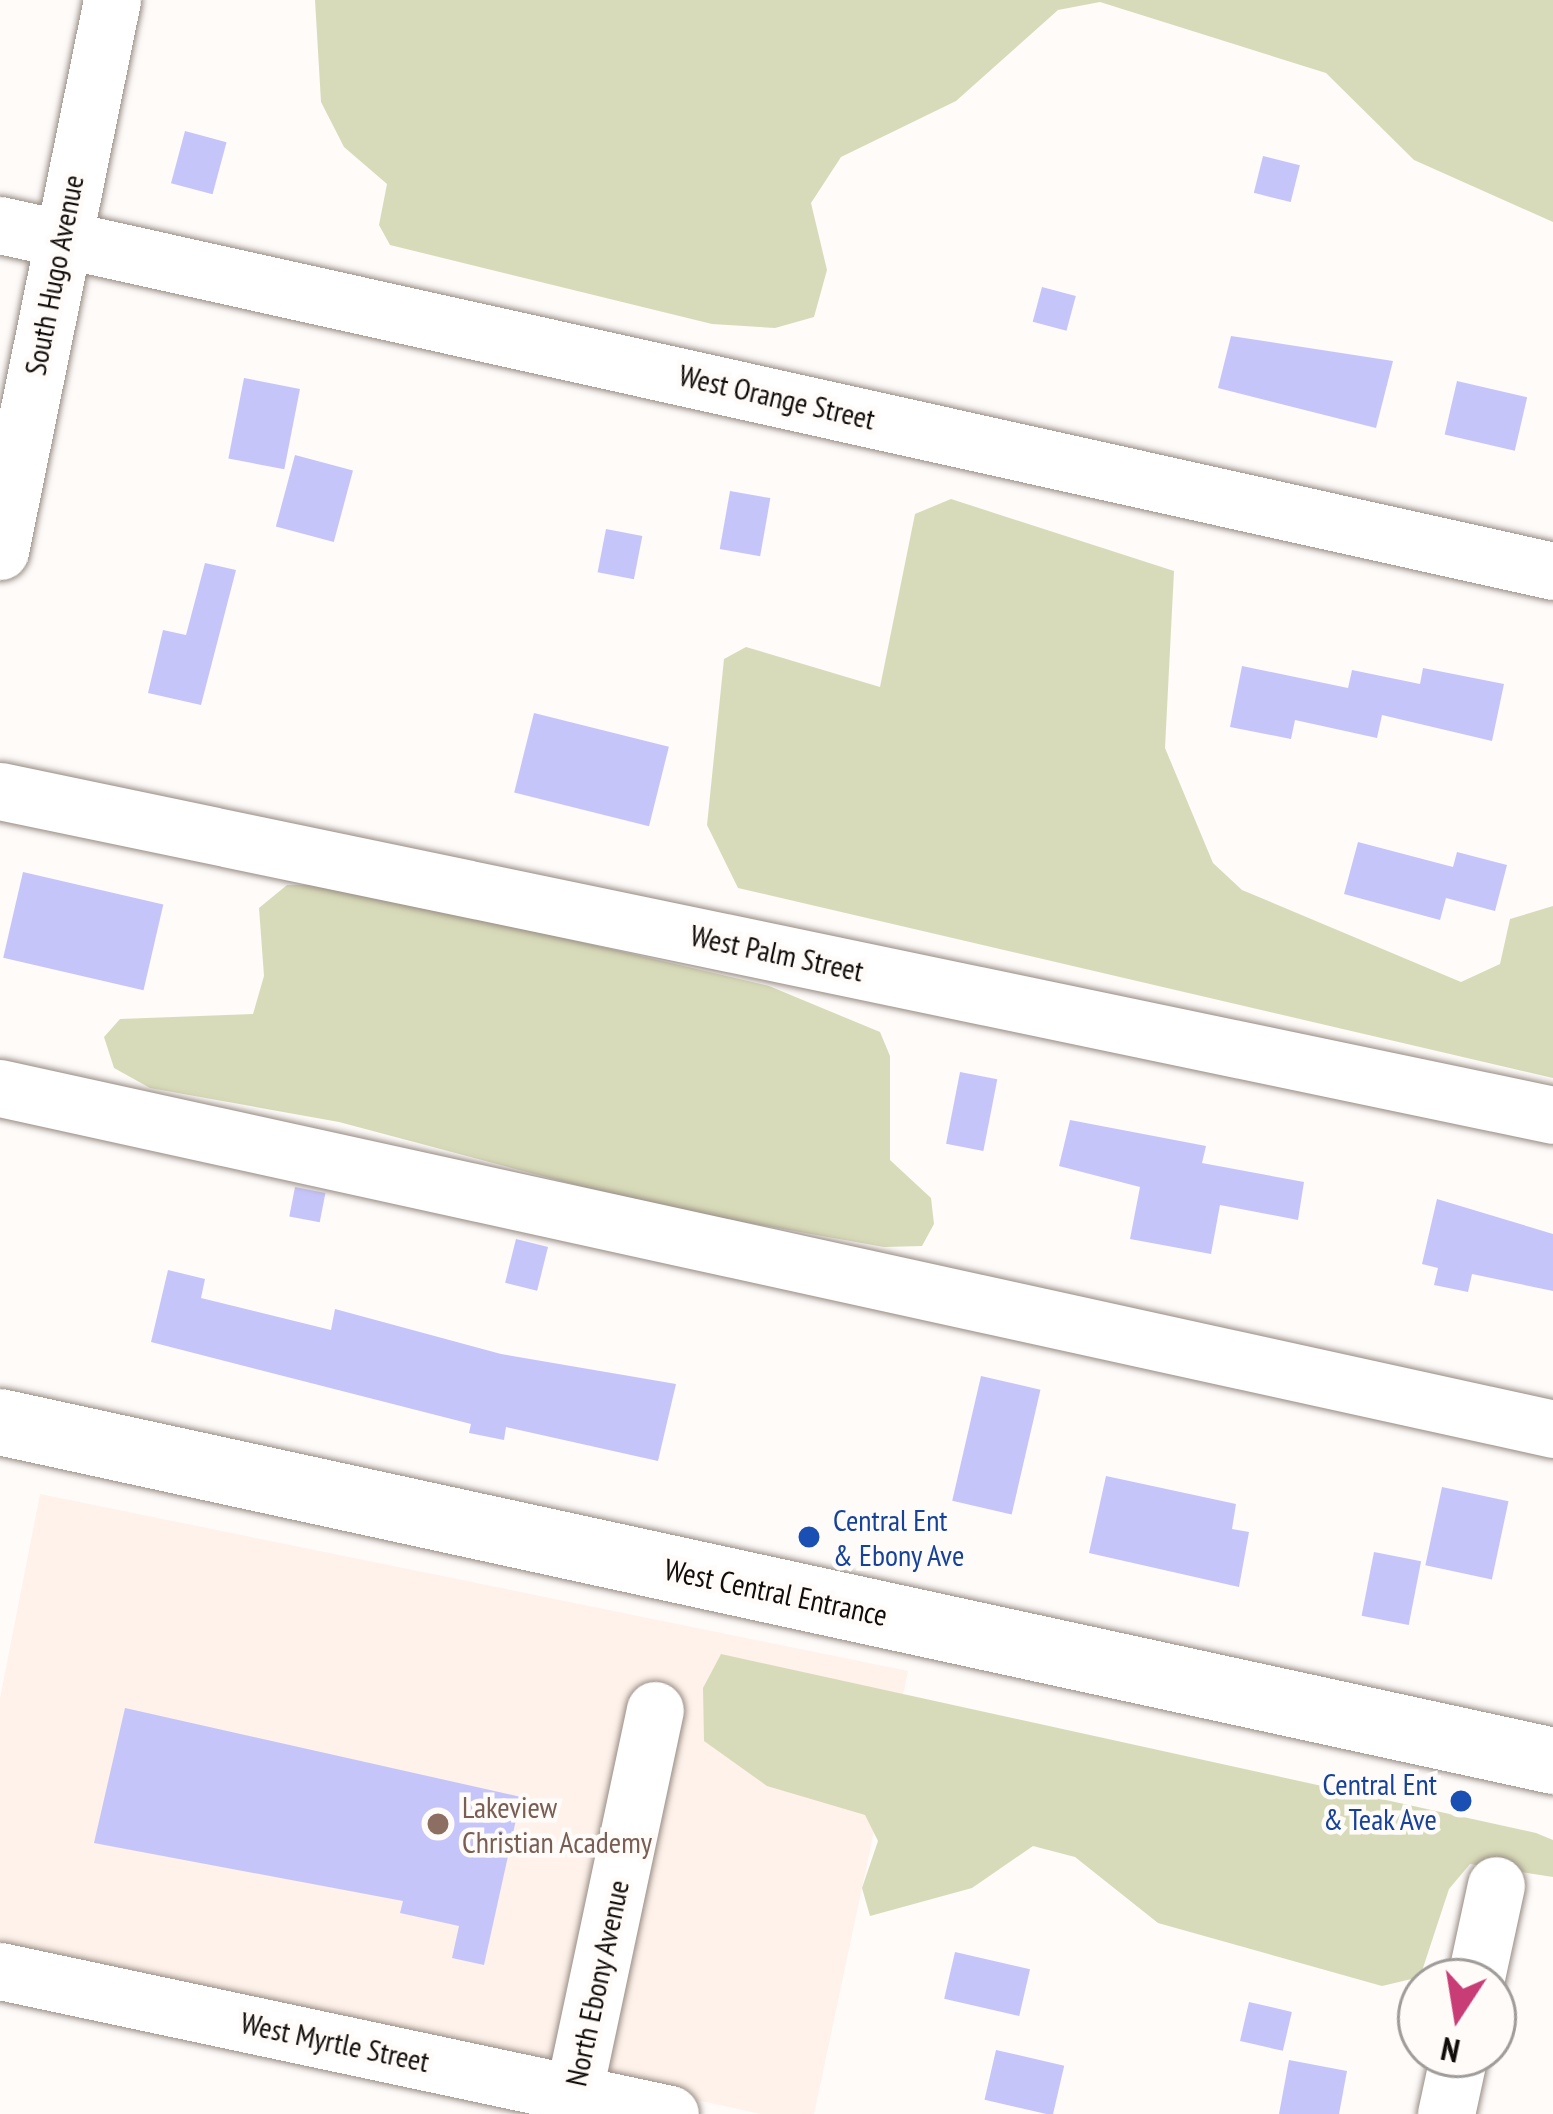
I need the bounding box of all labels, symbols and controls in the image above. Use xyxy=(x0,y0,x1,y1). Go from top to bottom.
street label: South Hugo Avenue xyxy=(17,171,91,379)
street label: West Orange Street xyxy=(676,357,878,437)
street label: West Palm Street xyxy=(687,917,867,989)
place label: Central Ent & Ebony Ave xyxy=(833,1502,966,1573)
marker: Central Ent & Ebony Ave xyxy=(796,1524,822,1550)
street label: West Central Entrance xyxy=(661,1551,891,1633)
place label: Central Ent & Teak Ave xyxy=(1321,1766,1437,1836)
marker: Central Ent & Teak Ave xyxy=(1448,1788,1474,1814)
place label: Lakeview Christian Academy xyxy=(462,1789,653,1860)
marker: Lakeview Christian Academy xyxy=(425,1811,451,1837)
street label: North Ebony Avenue xyxy=(557,1876,637,2090)
north arrow xyxy=(1397,1958,1517,2078)
street label: West Myrtle Street xyxy=(238,2004,432,2080)
text: N xyxy=(1437,2028,1463,2074)

